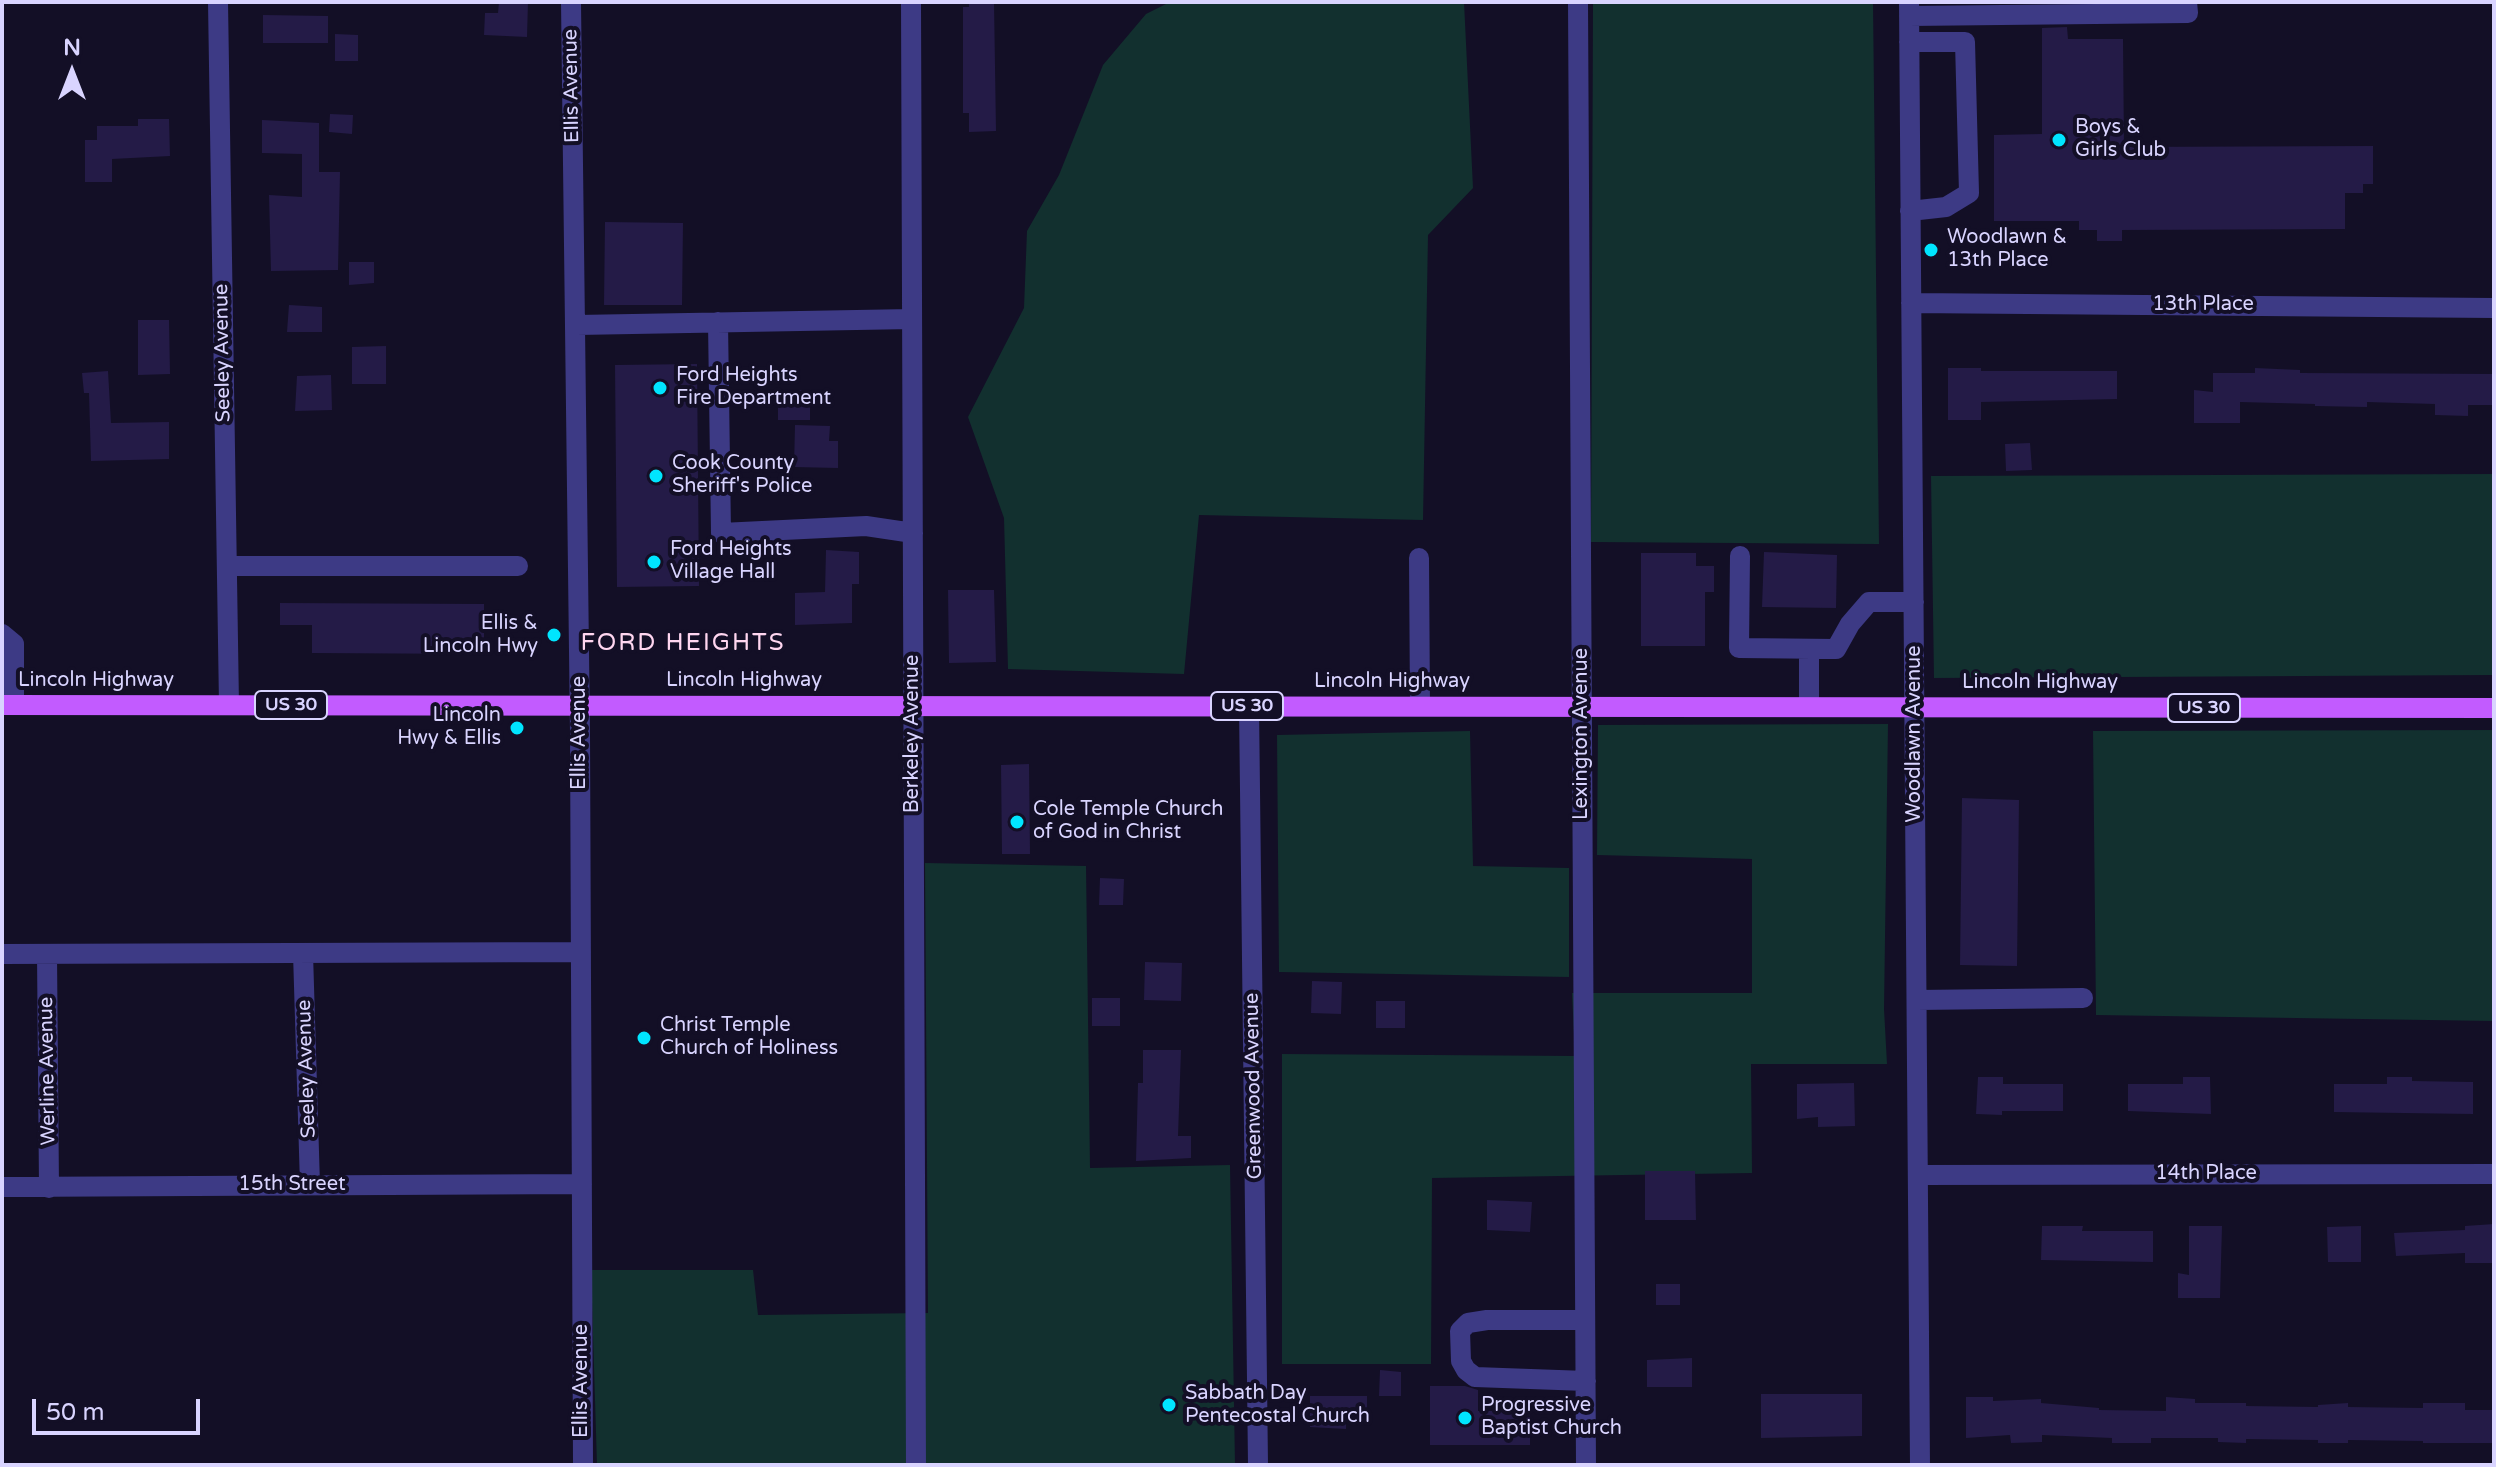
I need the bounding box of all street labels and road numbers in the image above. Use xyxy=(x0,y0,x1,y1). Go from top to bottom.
street label: Ellis Avenue xyxy=(559,29,585,143)
street label: Seeley Avenue xyxy=(210,283,236,423)
street label: 13th Place xyxy=(2152,293,2254,317)
street label: Woodlawn Avenue xyxy=(1903,645,1927,823)
street label: Lexington Avenue xyxy=(1570,648,1594,820)
street label: Berkeley Avenue xyxy=(901,655,925,813)
street label: Lincoln Highway xyxy=(18,669,174,693)
street label: Lincoln Highway xyxy=(666,669,822,693)
street label: Lincoln Highway xyxy=(1314,670,1470,694)
street label: Lincoln Highway xyxy=(1962,671,2118,695)
street label: Ellis Avenue xyxy=(568,676,592,790)
road number: US 30 xyxy=(255,691,327,719)
road number: US 30 xyxy=(1211,692,1283,720)
road number: US 30 xyxy=(2168,694,2240,722)
street label: Greenwood Avenue xyxy=(1240,993,1268,1179)
street label: Werline Avenue xyxy=(35,997,61,1145)
street label: Seeley Avenue xyxy=(293,999,321,1139)
street label: 14th Place xyxy=(2155,1162,2257,1186)
street label: 15th Street xyxy=(238,1173,346,1197)
street label: Ellis Avenue xyxy=(570,1324,594,1438)

